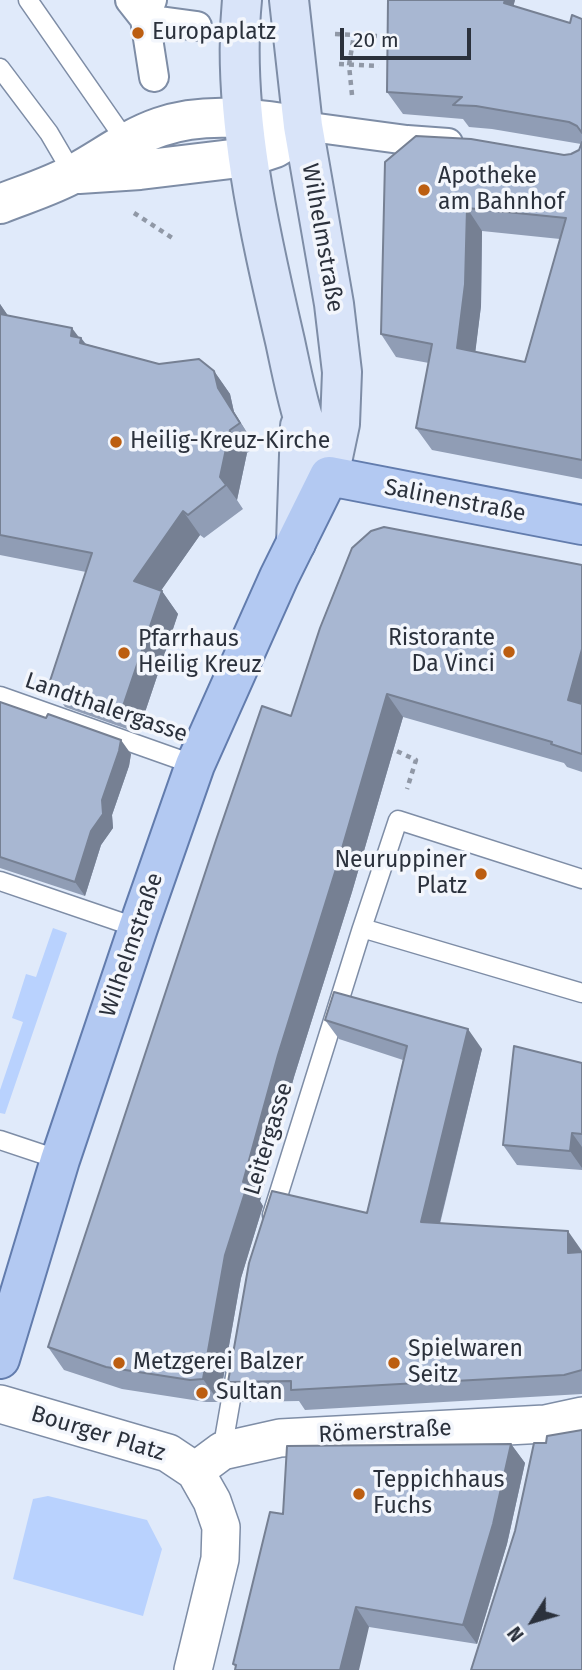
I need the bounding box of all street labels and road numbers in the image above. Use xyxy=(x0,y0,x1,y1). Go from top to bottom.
street label: Wilhelmstraße xyxy=(295,162,349,314)
street label: Salinenstraße xyxy=(382,474,528,528)
street label: Landthalergasse xyxy=(21,667,191,749)
street label: Wilhelmstraße xyxy=(94,869,170,1021)
street label: Leitergasse xyxy=(239,1079,299,1199)
street label: Bourger Platz xyxy=(27,1400,169,1468)
street label: Römerstraße xyxy=(318,1415,452,1449)

